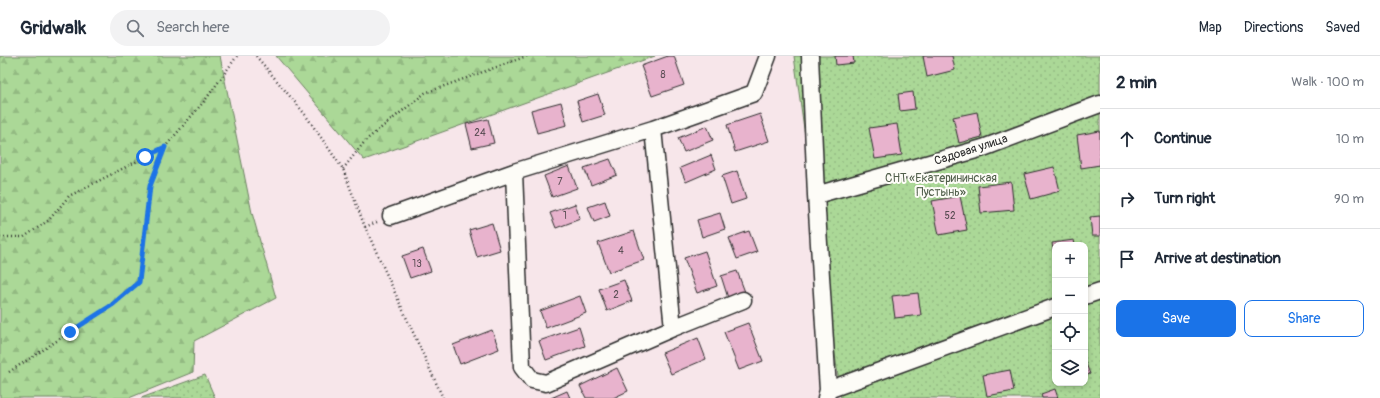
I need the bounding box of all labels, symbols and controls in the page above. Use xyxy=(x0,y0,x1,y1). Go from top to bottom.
search box xyxy=(110,10,390,46)
text: Gridwalk xyxy=(20,16,86,40)
icon: search xyxy=(124,17,146,39)
text: Search here xyxy=(156,18,229,37)
text: Map xyxy=(1199,19,1222,36)
text: Directions xyxy=(1244,19,1303,36)
text: Saved xyxy=(1325,19,1360,36)
house number: 8 xyxy=(660,69,666,81)
text: 2 min xyxy=(1116,72,1157,93)
text: Walk · 100 m xyxy=(1291,74,1364,90)
house number: 24 xyxy=(474,127,486,139)
icon: ahead xyxy=(1116,128,1138,150)
text: Continue xyxy=(1154,129,1212,148)
street label: Садовая улица xyxy=(932,131,1010,169)
text: 10 m xyxy=(1336,131,1364,147)
route start xyxy=(136,148,154,166)
park label: СНТ «Екатерининская Пустынь» xyxy=(885,171,997,200)
house number: 7 xyxy=(557,176,563,188)
icon: right xyxy=(1116,188,1138,210)
text: Turn right xyxy=(1154,189,1215,208)
text: 90 m xyxy=(1334,191,1364,207)
house number: 1 xyxy=(563,210,567,222)
house number: 52 xyxy=(944,210,956,222)
map controls xyxy=(1052,242,1088,386)
button: + xyxy=(1052,242,1088,278)
house number: 4 xyxy=(618,245,624,257)
icon: arrive xyxy=(1116,248,1138,270)
text: Arrive at destination xyxy=(1154,249,1281,268)
house number: 13 xyxy=(412,258,422,270)
button: − xyxy=(1052,278,1088,314)
house number: 2 xyxy=(613,289,619,301)
button: Save xyxy=(1116,300,1236,337)
button: Share xyxy=(1244,300,1364,337)
button: locate xyxy=(1052,314,1088,350)
route end xyxy=(61,323,79,341)
button: layers xyxy=(1052,350,1088,386)

